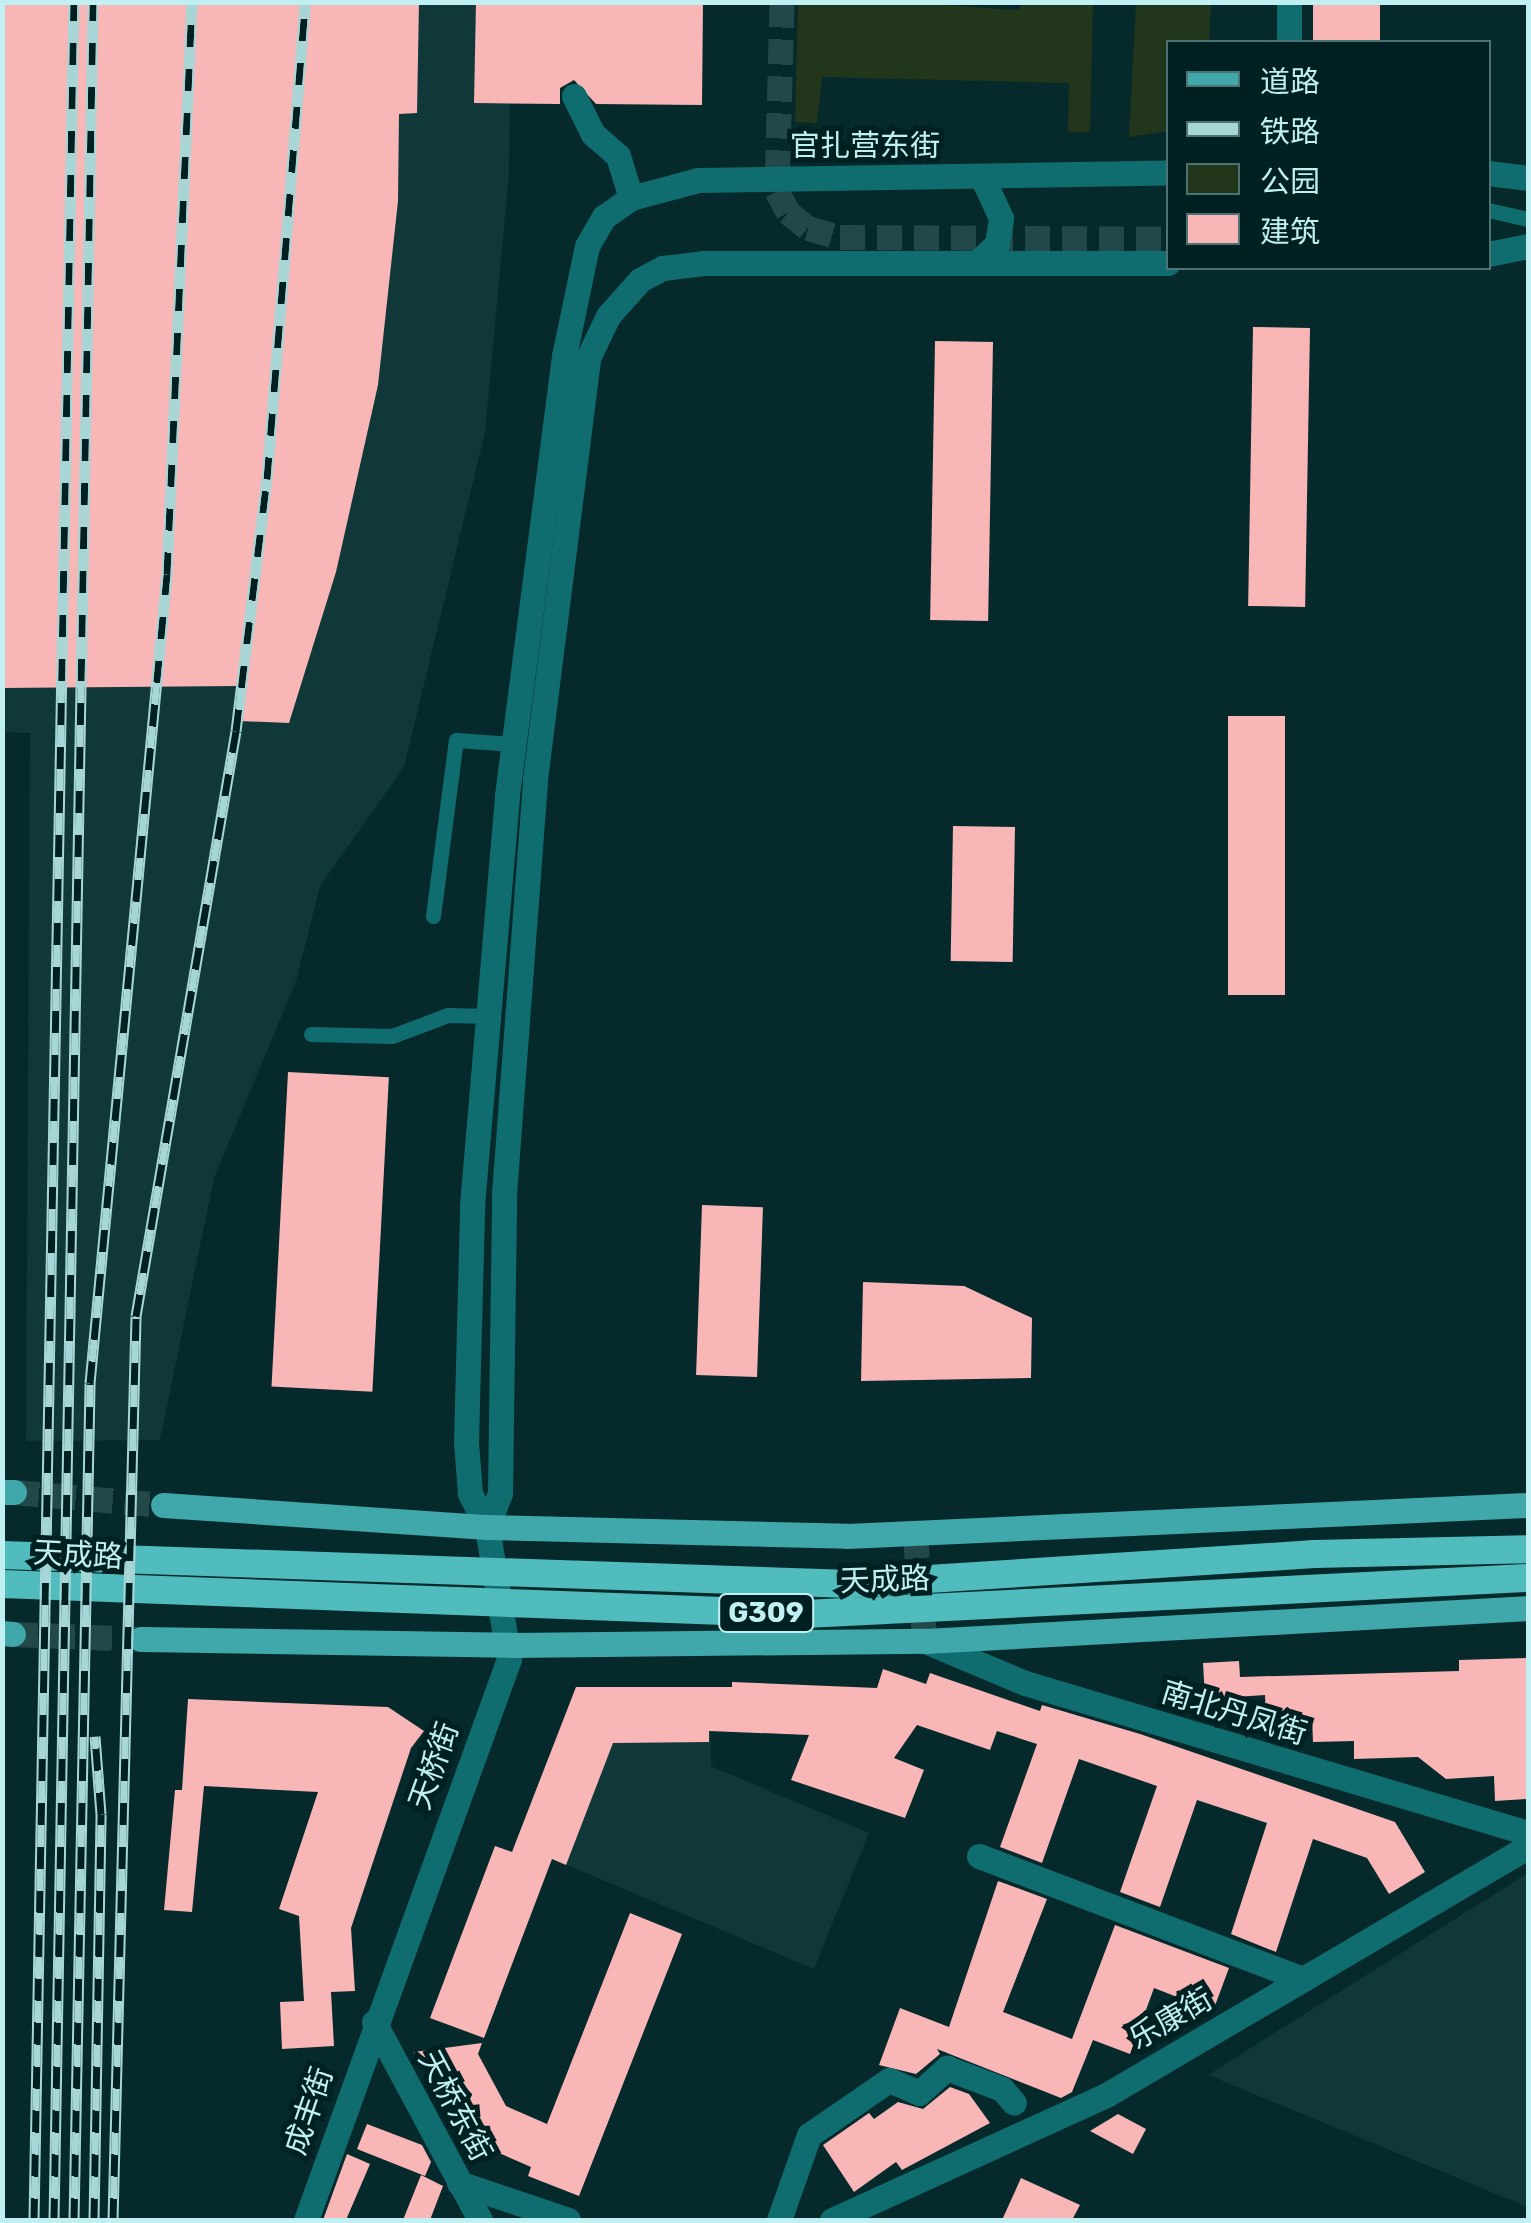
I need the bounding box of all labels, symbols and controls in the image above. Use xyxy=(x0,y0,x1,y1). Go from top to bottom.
legend xyxy=(1166,40,1491,270)
text: 道路 xyxy=(1260,64,1320,100)
text: 铁路 xyxy=(1260,114,1320,150)
street label: 官扎营东街 xyxy=(790,128,940,164)
text: 公园 xyxy=(1260,164,1320,200)
text: 建筑 xyxy=(1260,214,1320,250)
street label: 天成路 xyxy=(32,1535,124,1575)
street label: 天成路 xyxy=(839,1560,931,1600)
road number: G309 xyxy=(716,1590,816,1636)
street label: 南北丹凤街 xyxy=(1157,1674,1311,1752)
street label: 天桥街 xyxy=(402,1718,466,1814)
street label: 乐康街 xyxy=(1123,1981,1219,2057)
street label: 天桥东街 xyxy=(411,2045,499,2167)
street label: 成丰街 xyxy=(277,2063,341,2159)

